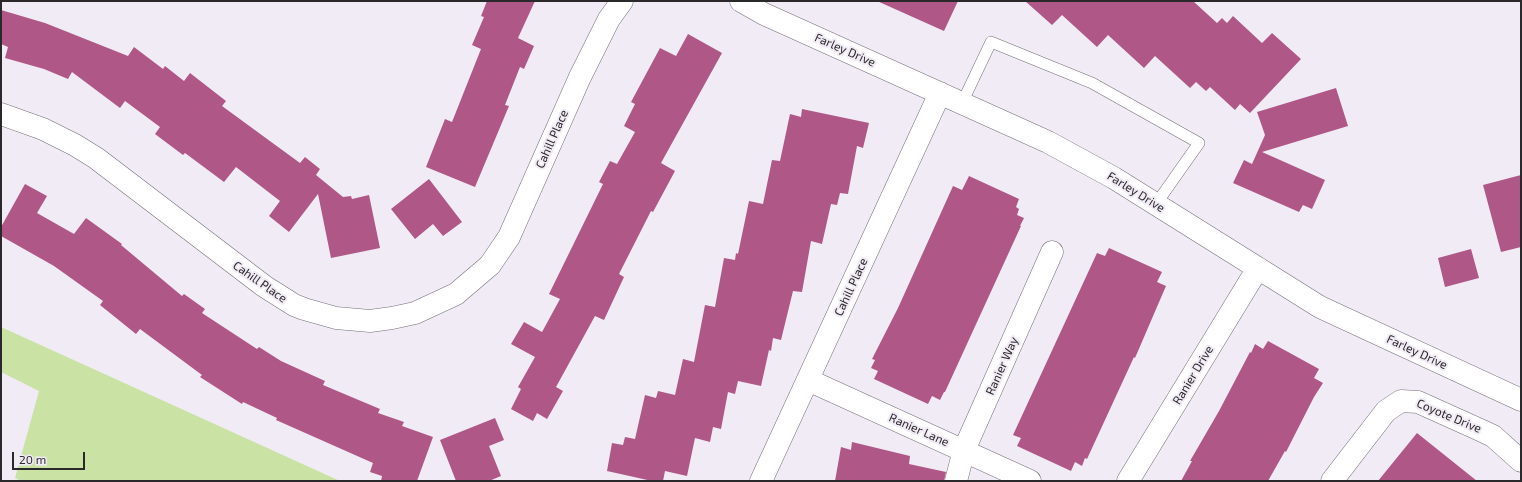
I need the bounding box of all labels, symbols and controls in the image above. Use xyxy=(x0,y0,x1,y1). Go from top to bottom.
street label: Farley Drive xyxy=(812,30,878,70)
street label: Cahill Place xyxy=(533,107,571,171)
street label: Farley Drive xyxy=(1105,169,1167,215)
street label: Cahill Place xyxy=(831,256,871,318)
street label: Cahill Place xyxy=(230,258,290,306)
street label: Farley Drive xyxy=(1384,332,1450,372)
street label: Ranier Way xyxy=(983,335,1021,397)
street label: Ranier Drive xyxy=(1170,343,1216,407)
street label: Coyote Drive xyxy=(1415,396,1483,436)
street label: Ranier Lane xyxy=(887,410,951,450)
scale bar xyxy=(14,444,87,470)
text: 20 m xyxy=(19,452,46,466)

